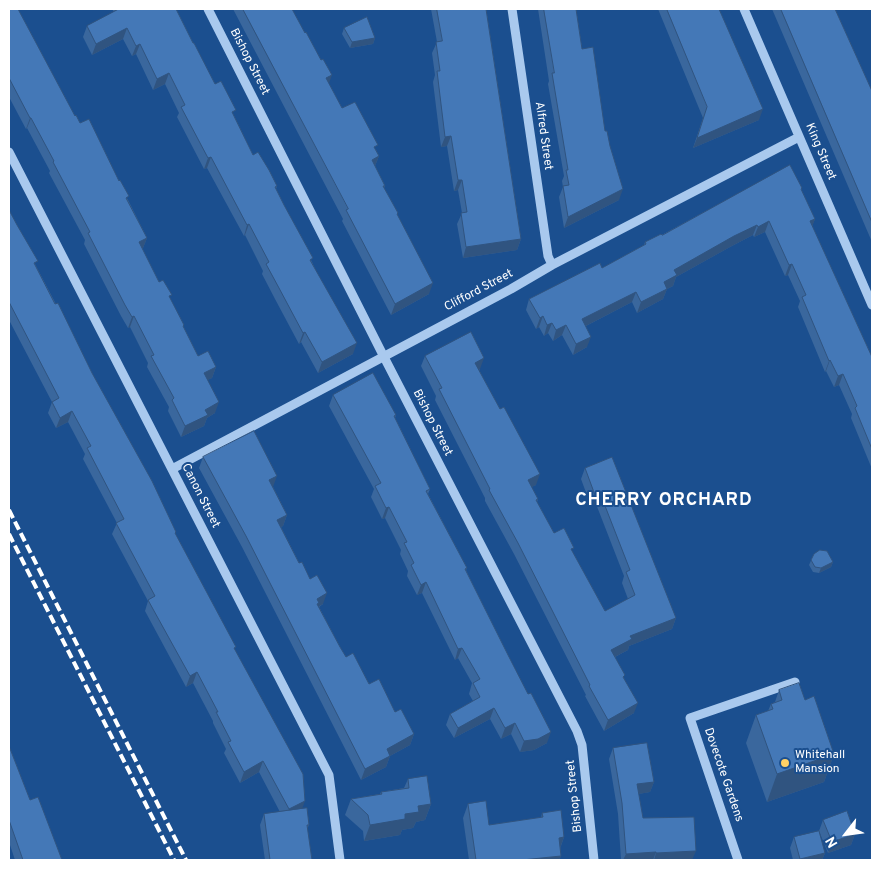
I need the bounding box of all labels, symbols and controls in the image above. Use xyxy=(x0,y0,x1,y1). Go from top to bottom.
street label: Bishop Street xyxy=(226,26,272,98)
street label: Alfred Street xyxy=(531,101,555,171)
street label: King Street xyxy=(802,121,838,183)
street label: Clifford Street xyxy=(442,267,516,315)
street label: Bishop Street xyxy=(409,387,455,459)
street label: Canon Street xyxy=(178,461,222,531)
district label: CHERRY ORCHARD xyxy=(573,490,755,512)
street label: Dovecote Gardens xyxy=(700,726,746,824)
place label: Whitehall Mansion xyxy=(795,749,845,777)
marker: Whitehall Mansion xyxy=(779,757,791,769)
street label: Bishop Street xyxy=(564,759,586,833)
north arrow xyxy=(821,809,871,859)
text: N xyxy=(823,833,842,850)

